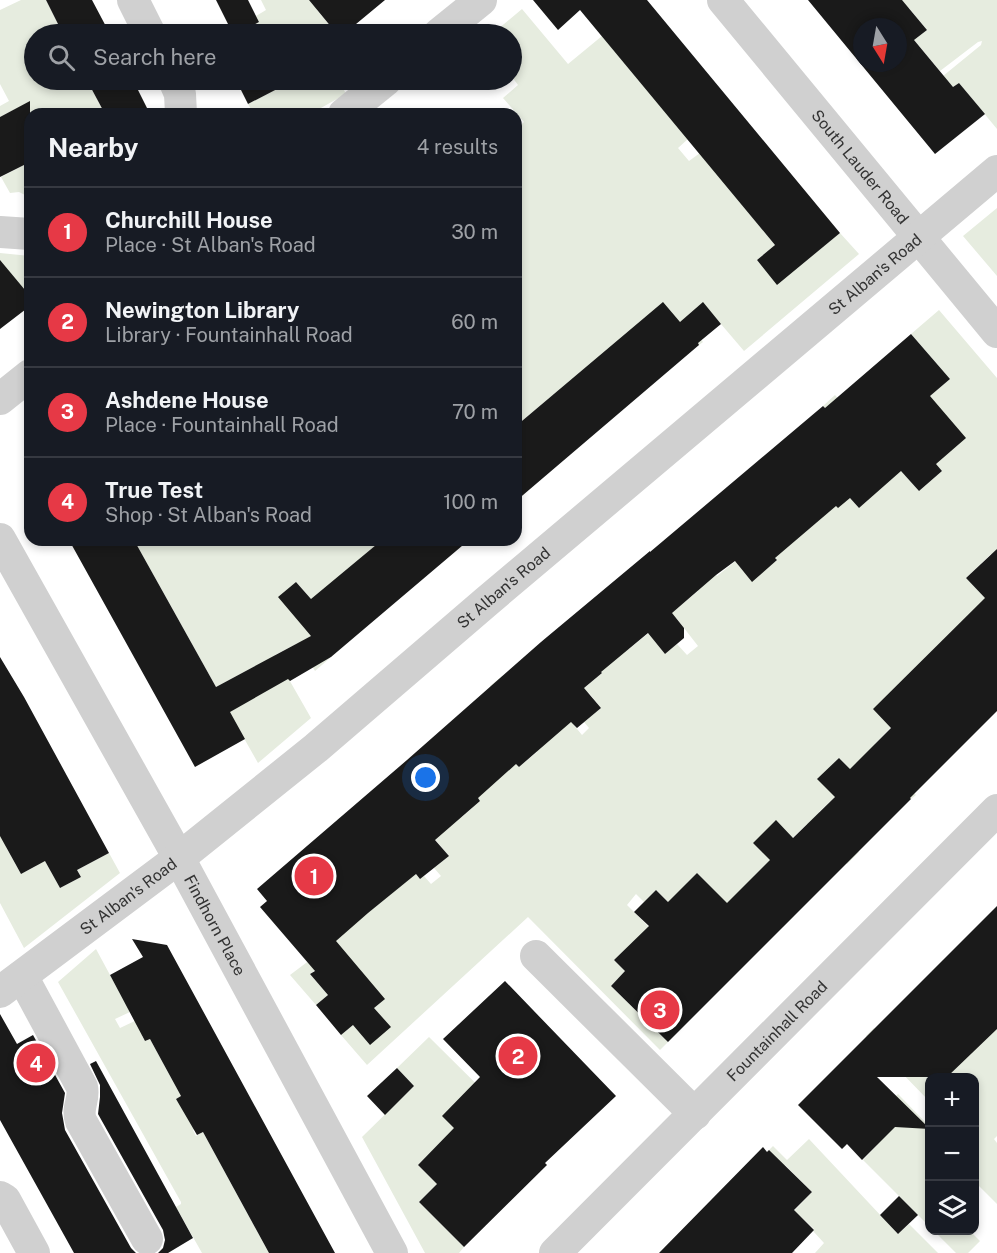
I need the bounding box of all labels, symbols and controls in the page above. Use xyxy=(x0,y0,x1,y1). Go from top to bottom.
north arrow xyxy=(853,18,907,72)
search box xyxy=(24,24,522,90)
icon: search xyxy=(45,41,78,74)
text: Search here xyxy=(93,44,217,70)
street label: South Lauder Road xyxy=(808,106,913,227)
text: Nearby xyxy=(48,132,138,163)
text: 4 results xyxy=(417,135,498,159)
text: Churchill House xyxy=(105,207,273,233)
text: 1 xyxy=(63,220,72,244)
text: 30 m xyxy=(451,220,498,244)
street label: St Alban's Road xyxy=(824,229,925,319)
text: Place · St Alban's Road xyxy=(105,233,316,257)
text: Newington Library xyxy=(105,297,299,323)
text: 2 xyxy=(61,310,74,334)
text: 60 m xyxy=(451,310,498,334)
text: Library · Fountainhall Road xyxy=(105,323,353,347)
text: Ashdene House xyxy=(105,387,269,413)
text: 3 xyxy=(61,400,74,424)
text: 70 m xyxy=(452,400,498,424)
text: Place · Fountainhall Road xyxy=(105,413,339,437)
text: True Test xyxy=(105,477,203,503)
text: 4 xyxy=(61,490,74,514)
text: 100 m xyxy=(443,490,498,514)
text: Shop · St Alban's Road xyxy=(105,503,312,527)
street label: St Alban's Road xyxy=(453,543,554,632)
your location xyxy=(411,763,440,792)
street label: St Alban's Road xyxy=(76,854,180,938)
pin: 1 xyxy=(294,854,334,898)
street label: Findhorn Place xyxy=(180,871,250,979)
street label: Fountainhall Road xyxy=(723,976,831,1085)
pin: 3 xyxy=(640,988,680,1032)
pin: 2 xyxy=(498,1034,538,1078)
pin: 4 xyxy=(16,1040,56,1086)
map controls xyxy=(925,1073,979,1235)
button: + xyxy=(925,1073,979,1127)
button: − xyxy=(925,1127,979,1181)
button: layers xyxy=(925,1181,979,1235)

